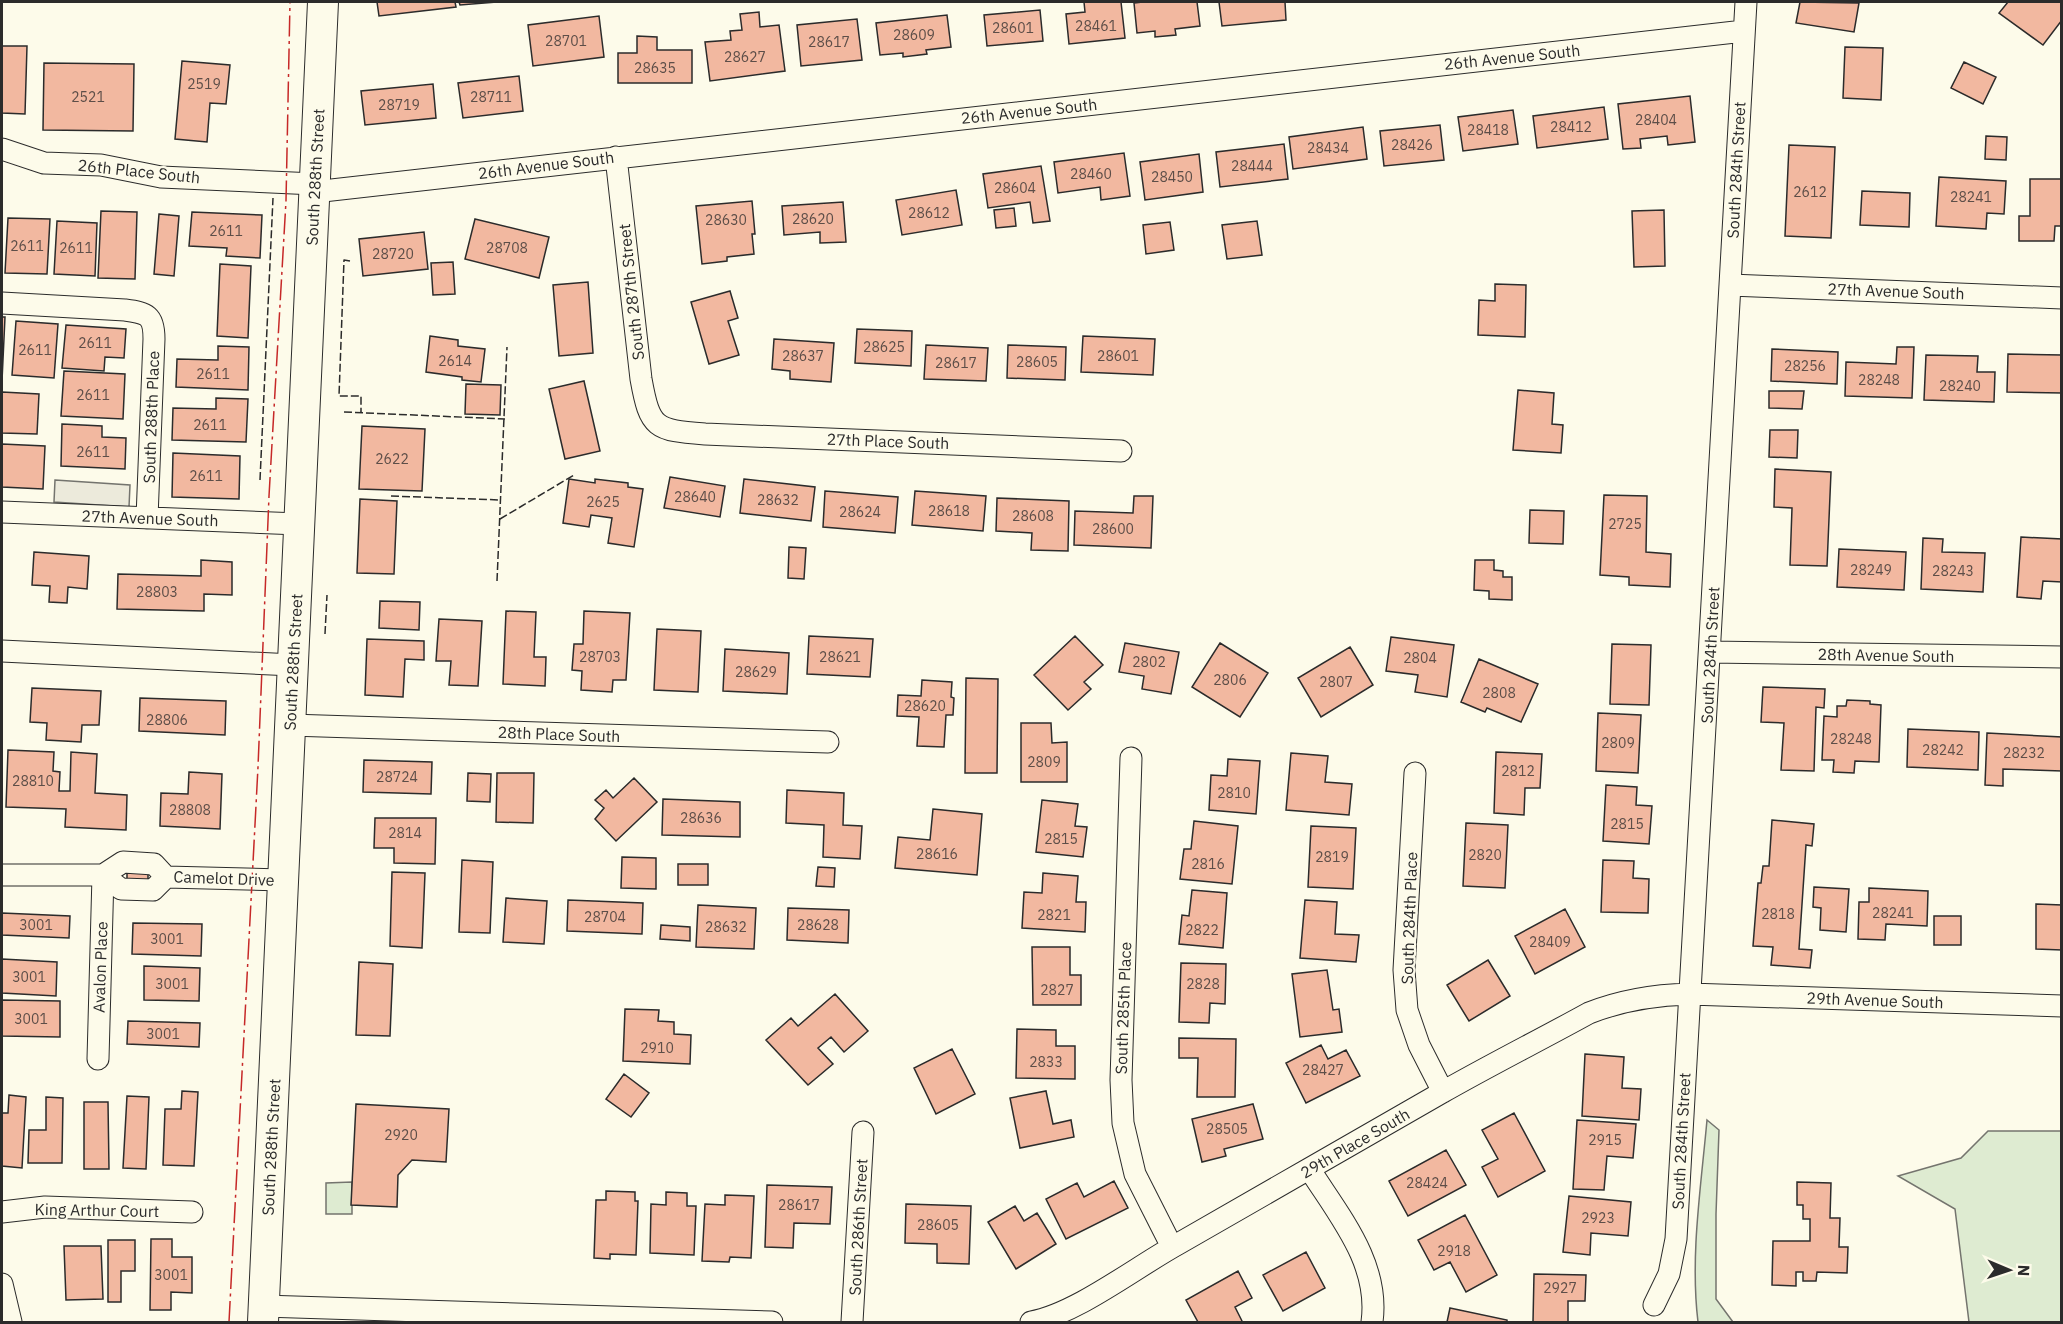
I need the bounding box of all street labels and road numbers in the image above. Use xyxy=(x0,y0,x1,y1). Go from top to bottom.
street label: 26th Avenue South xyxy=(1443,40,1581,74)
street label: 26th Avenue South xyxy=(960,94,1098,128)
street label: South 284th Street xyxy=(1722,101,1750,239)
street label: South 288th Street xyxy=(301,108,329,246)
street label: 26th Avenue South xyxy=(477,147,615,183)
street label: 26th Place South xyxy=(77,155,201,187)
street label: South 287th Street xyxy=(614,223,648,361)
street label: 27th Avenue South xyxy=(1827,279,1965,303)
street label: South 288th Place xyxy=(139,350,163,484)
street label: 27th Place South xyxy=(826,429,950,453)
street label: 27th Avenue South xyxy=(81,506,219,530)
street label: South 284th Street xyxy=(1696,586,1724,724)
street label: South 288th Street xyxy=(279,593,307,731)
street label: 28th Avenue South xyxy=(1817,644,1955,666)
street label: 28th Place South xyxy=(497,722,621,746)
street label: South 284th Place xyxy=(1397,851,1421,985)
street label: Camelot Drive xyxy=(173,866,275,890)
street label: Avalon Place xyxy=(88,921,112,1013)
street label: South 285th Place xyxy=(1111,941,1135,1075)
street label: 29th Avenue South xyxy=(1806,988,1944,1012)
street label: South 284th Street xyxy=(1667,1072,1695,1210)
street label: South 288th Street xyxy=(257,1078,285,1216)
street label: 29th Place South xyxy=(1297,1104,1413,1182)
street label: South 286th Street xyxy=(844,1158,872,1296)
street label: King Arthur Court xyxy=(35,1199,159,1221)

